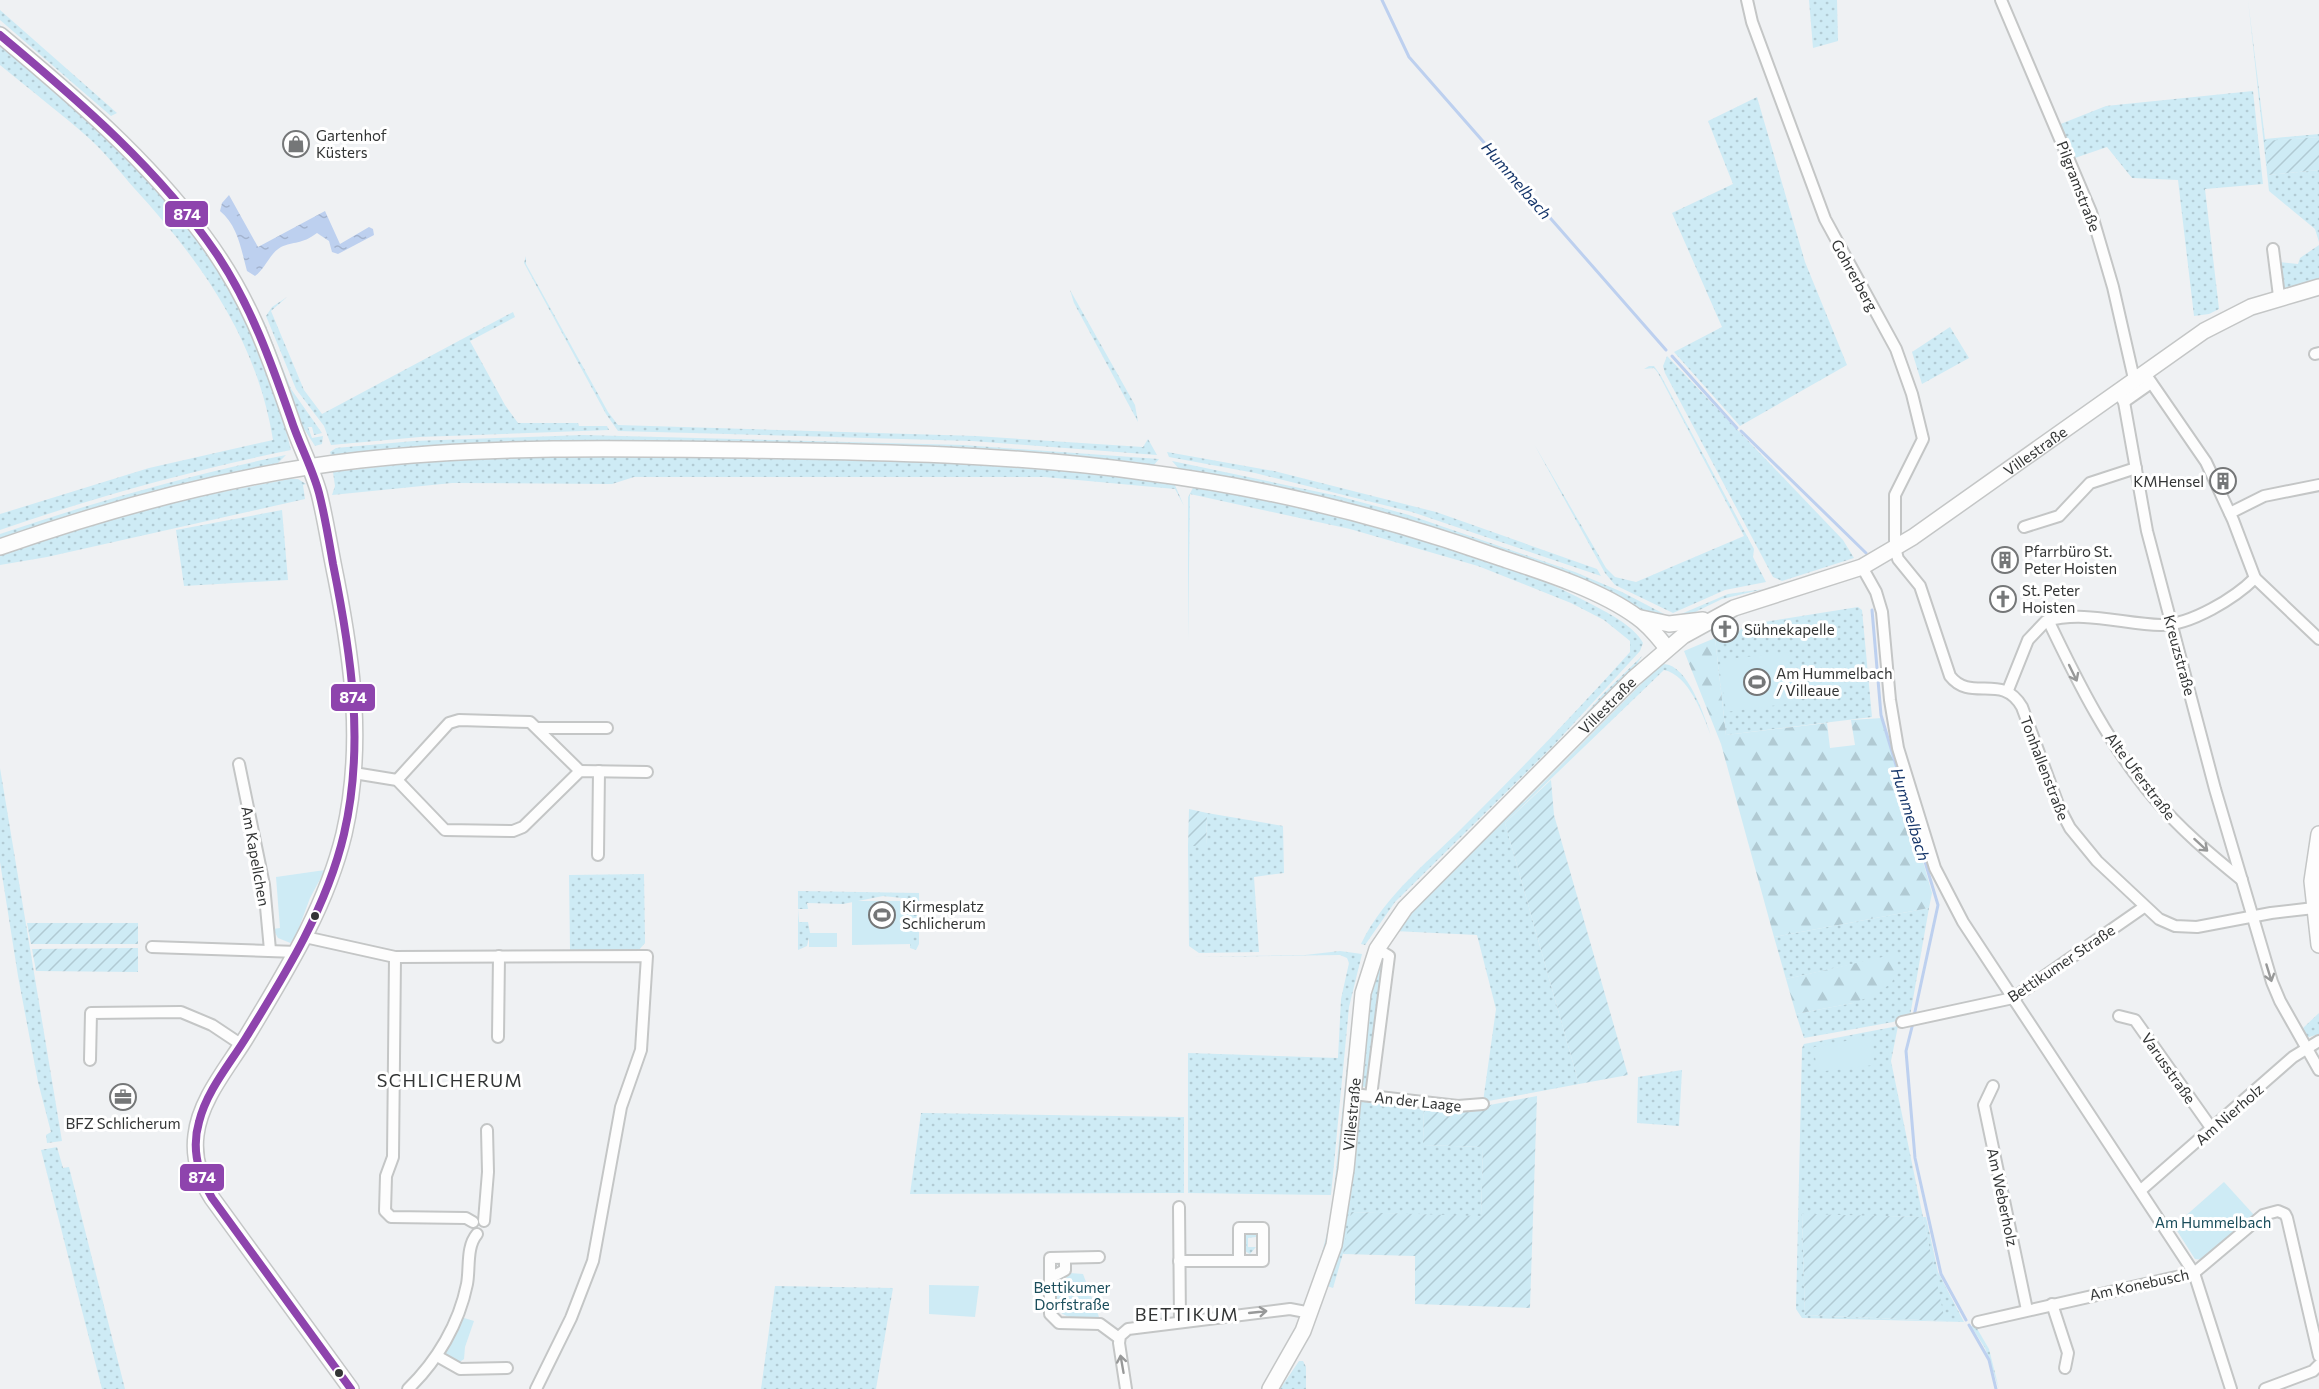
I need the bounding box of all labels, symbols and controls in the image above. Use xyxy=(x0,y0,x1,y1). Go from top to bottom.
place label: Gartenhof Küsters xyxy=(316,126,387,161)
shop icon: Gartenhof Küsters xyxy=(281,129,311,159)
water label: Hummelbach xyxy=(1478,137,1556,223)
street label: Pilgramstraße xyxy=(2053,138,2105,234)
line badge: 874 xyxy=(164,200,209,228)
text: 874 xyxy=(173,204,201,223)
street label: Gohrerberg xyxy=(1828,236,1882,314)
street label: Villestraße xyxy=(2000,422,2070,479)
building icon: KMHensel xyxy=(2208,466,2238,496)
place label: KMHensel xyxy=(2133,472,2204,490)
place label: Pfarrbüro St. Peter Hoisten xyxy=(2024,542,2117,577)
building icon: Pfarrbüro St. Peter Hoisten xyxy=(1990,545,2020,575)
place label: St. Peter Hoisten xyxy=(2022,581,2080,616)
church icon: St. Peter Hoisten xyxy=(1988,584,2018,614)
street label: Kreuzstraße xyxy=(2161,613,2199,698)
church icon: Sühnekapelle xyxy=(1710,614,1740,644)
place label: Sühnekapelle xyxy=(1744,620,1835,638)
one-way arrow xyxy=(2068,663,2080,681)
place label: Am Hummelbach / Villeaue xyxy=(1776,664,1893,699)
sports icon: Am Hummelbach / Villeaue xyxy=(1742,667,1772,697)
street label: Villestraße xyxy=(1575,673,1639,737)
line badge: 874 xyxy=(330,683,376,712)
text: 874 xyxy=(339,687,367,706)
street label: Tonhallenstraße xyxy=(2017,713,2073,823)
street label: Alte Uferstraße xyxy=(2102,729,2180,823)
water label: Hummelbach xyxy=(1888,765,1934,863)
street label: Am Kapellchen xyxy=(238,805,274,907)
one-way arrow xyxy=(2194,838,2209,852)
place label: Kirmesplatz Schlicherum xyxy=(902,897,986,932)
sports icon: Kirmesplatz Schlicherum xyxy=(867,900,897,930)
unlabelled marker xyxy=(309,910,321,922)
street label: Bettikumer Straße xyxy=(2004,920,2118,1006)
one-way arrow xyxy=(2264,963,2275,982)
street label: Varusstraße xyxy=(2138,1029,2200,1107)
district label: SCHLICHERUM xyxy=(377,1069,523,1091)
street label: Villestraße xyxy=(1339,1077,1364,1152)
street label: Am Nierholz xyxy=(2191,1080,2267,1148)
office icon: BFZ Schlicherum xyxy=(108,1082,138,1112)
street label: An der Laage xyxy=(1374,1087,1462,1115)
place label: BFZ Schlicherum xyxy=(65,1114,181,1132)
street label: Am Weberholz xyxy=(1984,1146,2022,1248)
line badge: 874 xyxy=(179,1163,225,1192)
text: 874 xyxy=(188,1167,216,1186)
park label: Am Hummelbach xyxy=(2155,1213,2271,1231)
street label: Am Konebusch xyxy=(2088,1265,2190,1303)
park label: Bettikumer Dorfstraße xyxy=(1033,1278,1111,1313)
district label: BETTIKUM xyxy=(1135,1303,1239,1325)
one-way arrow xyxy=(1248,1306,1268,1317)
one-way arrow xyxy=(1116,1354,1127,1374)
unlabelled marker xyxy=(333,1367,345,1379)

